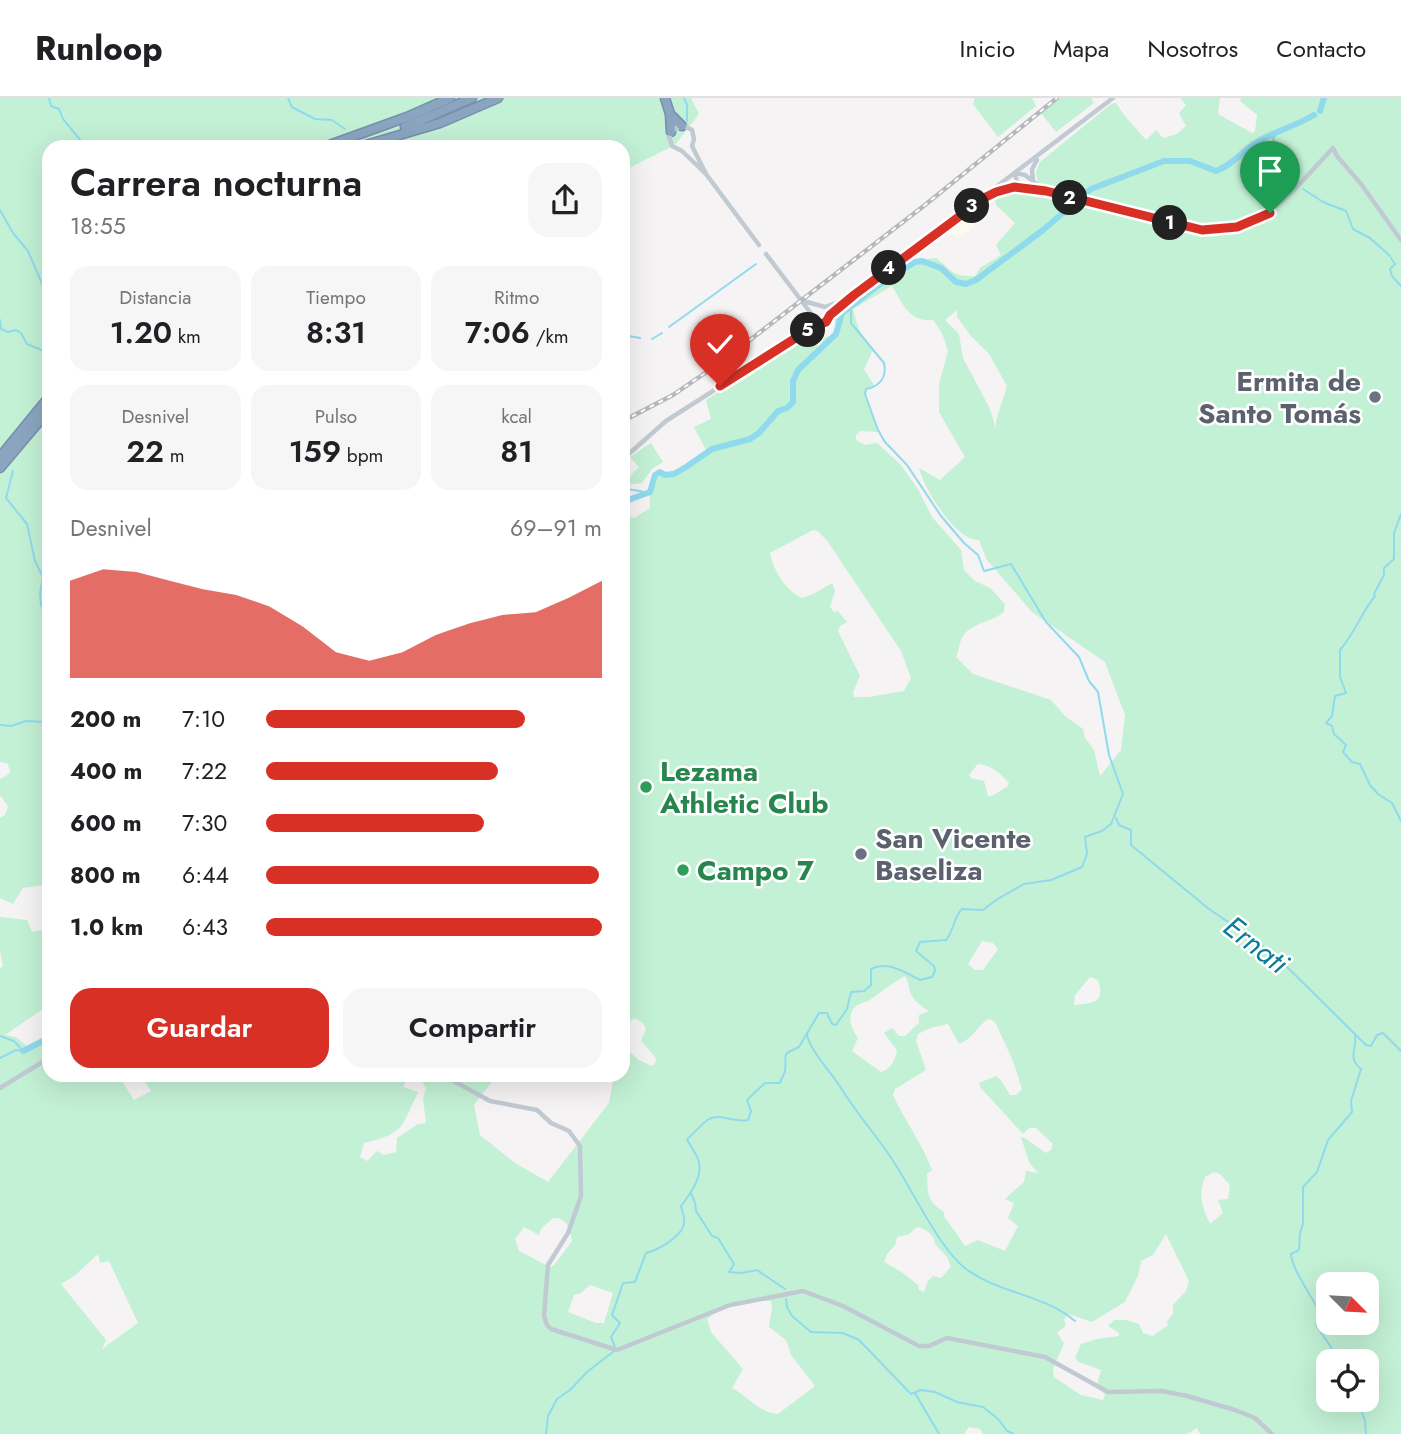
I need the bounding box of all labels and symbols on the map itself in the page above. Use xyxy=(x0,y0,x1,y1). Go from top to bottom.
pin xyxy=(1240,141,1300,213)
pin: 2 xyxy=(1052,180,1088,216)
pin: 3 xyxy=(954,188,990,224)
pin: 1 xyxy=(1152,206,1188,240)
pin: 4 xyxy=(872,250,906,286)
pin: 5 xyxy=(790,313,826,348)
pin xyxy=(690,314,750,386)
place label: Ermita de Santo Tomás xyxy=(1198,361,1361,434)
marker: Ermita de Santo Tomás xyxy=(1367,389,1383,405)
place label: Lezama Athletic Club xyxy=(659,751,828,824)
marker: Lezama Athletic Club xyxy=(638,779,654,795)
place label: San Vicente Baseliza xyxy=(875,818,1031,891)
marker: San Vicente Baseliza xyxy=(853,846,869,862)
place label: Campo 7 xyxy=(697,850,814,891)
marker: Campo 7 xyxy=(675,862,691,878)
water label: Ernati xyxy=(1215,905,1298,984)
north arrow xyxy=(1316,1272,1379,1335)

